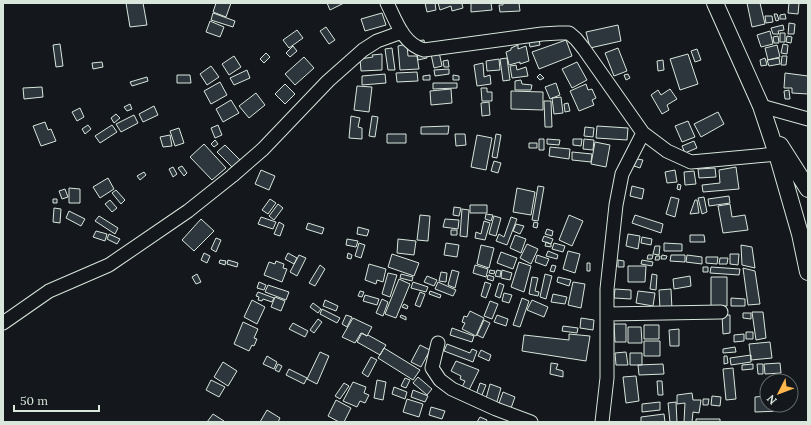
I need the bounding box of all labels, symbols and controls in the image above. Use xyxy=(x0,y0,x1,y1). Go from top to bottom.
north arrow xyxy=(759,373,799,413)
scale bar xyxy=(14,387,99,413)
text: N xyxy=(763,391,780,408)
text: 50 m xyxy=(20,393,48,408)

